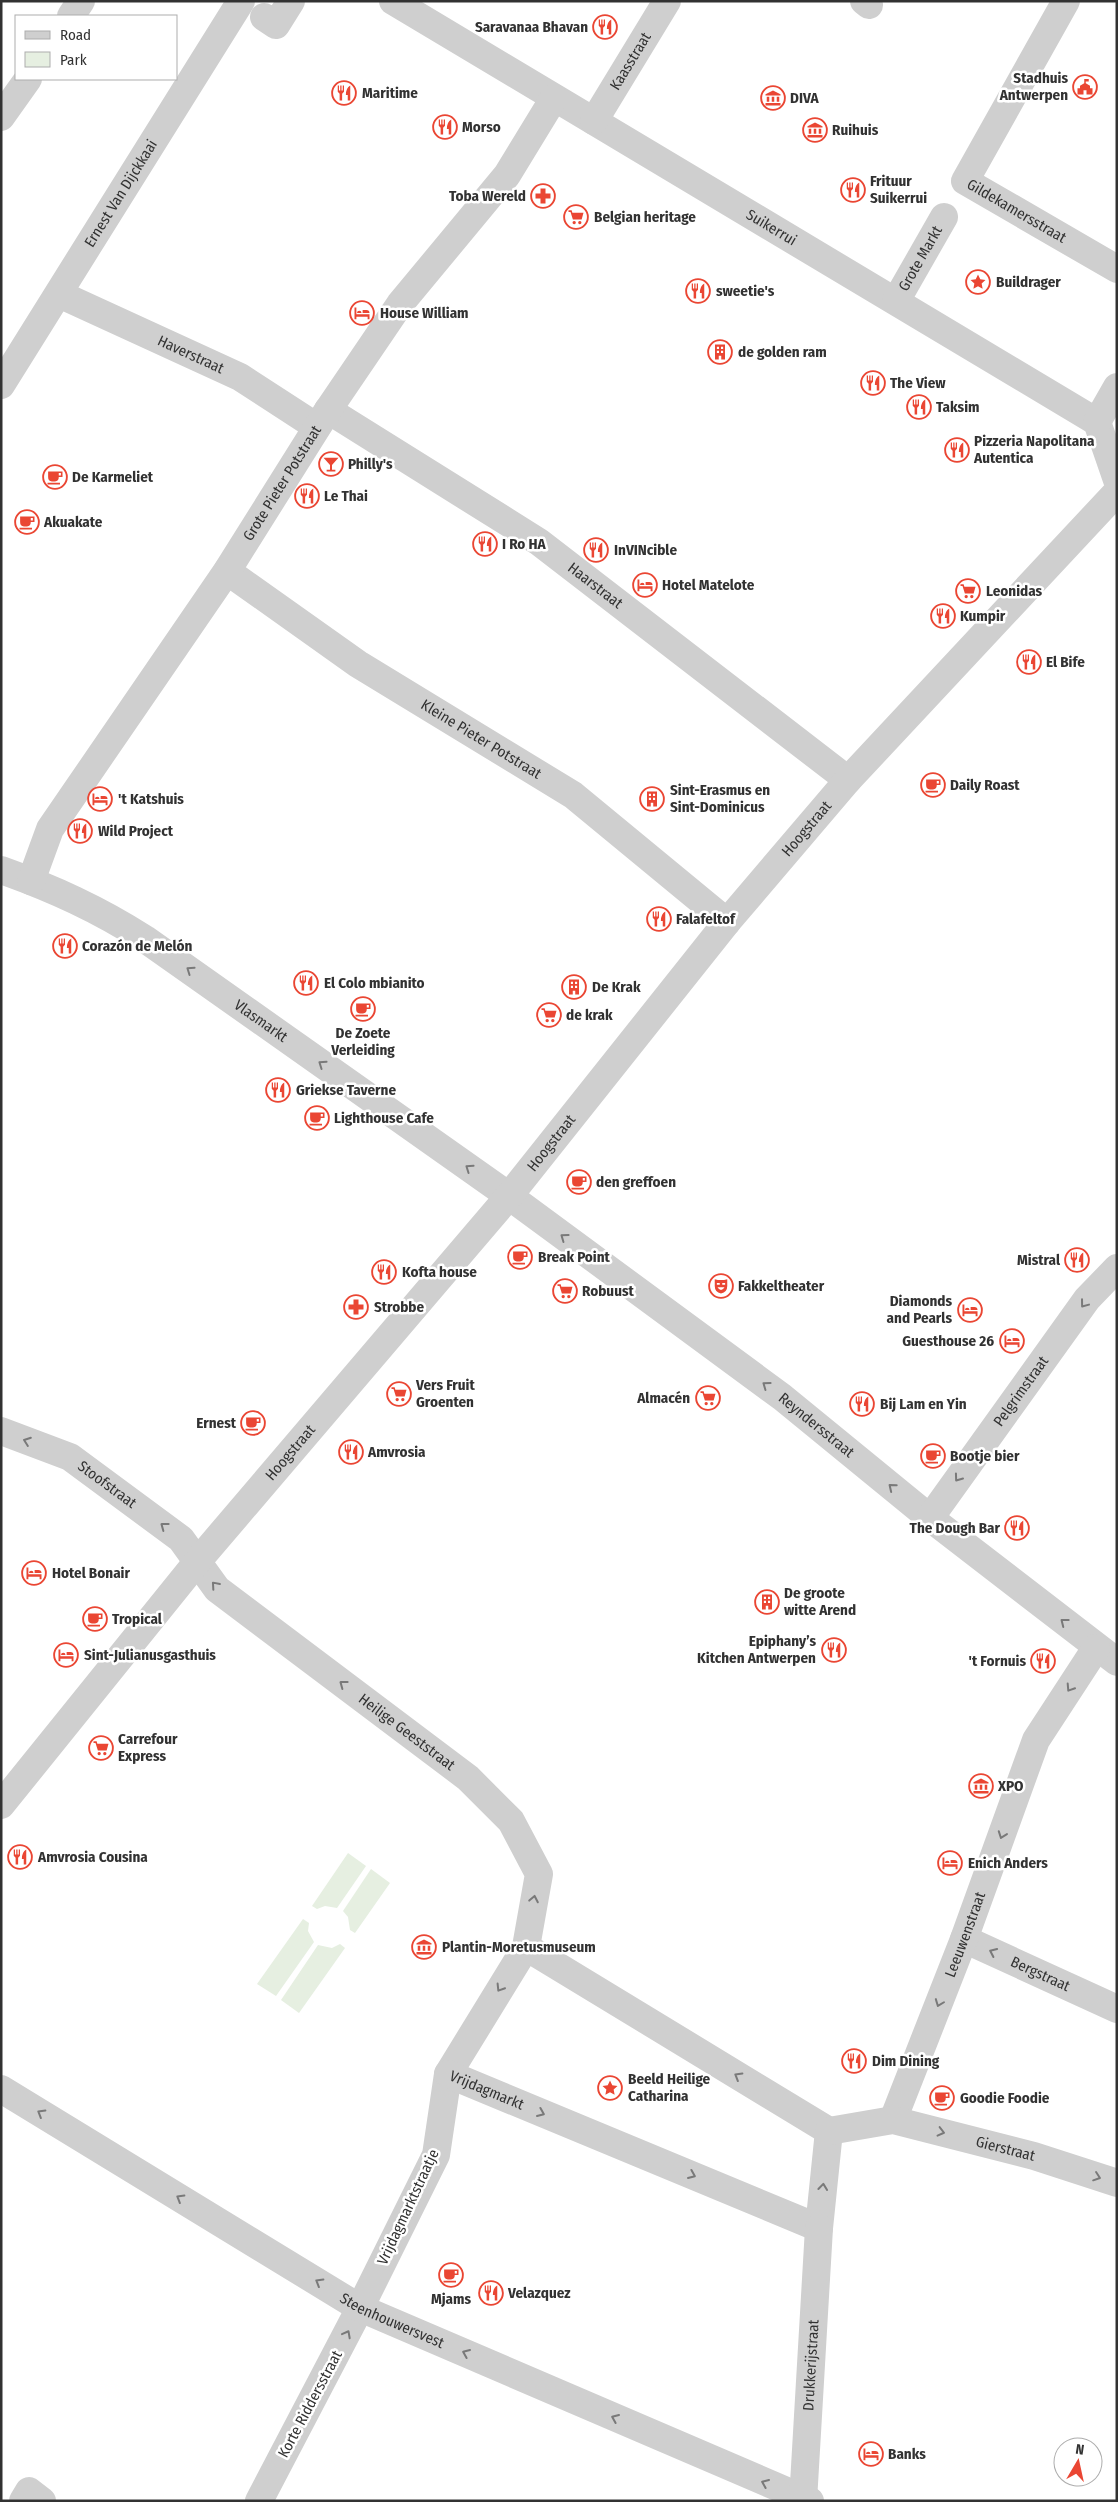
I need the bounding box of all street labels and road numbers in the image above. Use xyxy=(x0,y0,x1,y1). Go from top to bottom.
street label: Kaasstraat xyxy=(606,29,655,93)
street label: Ernest Van Dijckkaai xyxy=(81,136,161,250)
street label: Gildekamersstraat xyxy=(964,175,1070,247)
street label: Suikerrui xyxy=(743,205,800,249)
street label: Grote Markt xyxy=(895,223,946,294)
street label: Haverstraat xyxy=(155,331,227,377)
street label: Grote Pieter Potstraat xyxy=(239,422,325,544)
street label: Haarstraat xyxy=(564,559,626,612)
street label: Kleine Pieter Potstraat xyxy=(418,696,545,783)
street label: Hoogstraat xyxy=(778,797,835,860)
street label: Vlasmarkt xyxy=(231,996,291,1046)
street label: Hoogstraat xyxy=(523,1111,579,1175)
street label: Pelgrimstraat xyxy=(990,1353,1052,1430)
street label: Reyndersstraat xyxy=(775,1389,858,1461)
street label: Hoogstraat xyxy=(262,1421,319,1484)
street label: Stoofstraat xyxy=(74,1457,140,1512)
street label: Heilige Geeststraat xyxy=(355,1690,459,1774)
street label: Leeuwenstraat xyxy=(941,1889,989,1980)
street label: Bergstraat xyxy=(1008,1953,1073,1995)
street label: Vrijdagmarkt xyxy=(447,2067,527,2114)
street label: Gierstraat xyxy=(974,2133,1037,2165)
street label: Vrijdagmarktstraatje xyxy=(373,2146,443,2268)
street label: Steenhouwersvest xyxy=(337,2289,447,2352)
street label: Drukkerijstraat xyxy=(799,2319,823,2411)
street label: Korte Riddersstraat xyxy=(274,2347,346,2461)

